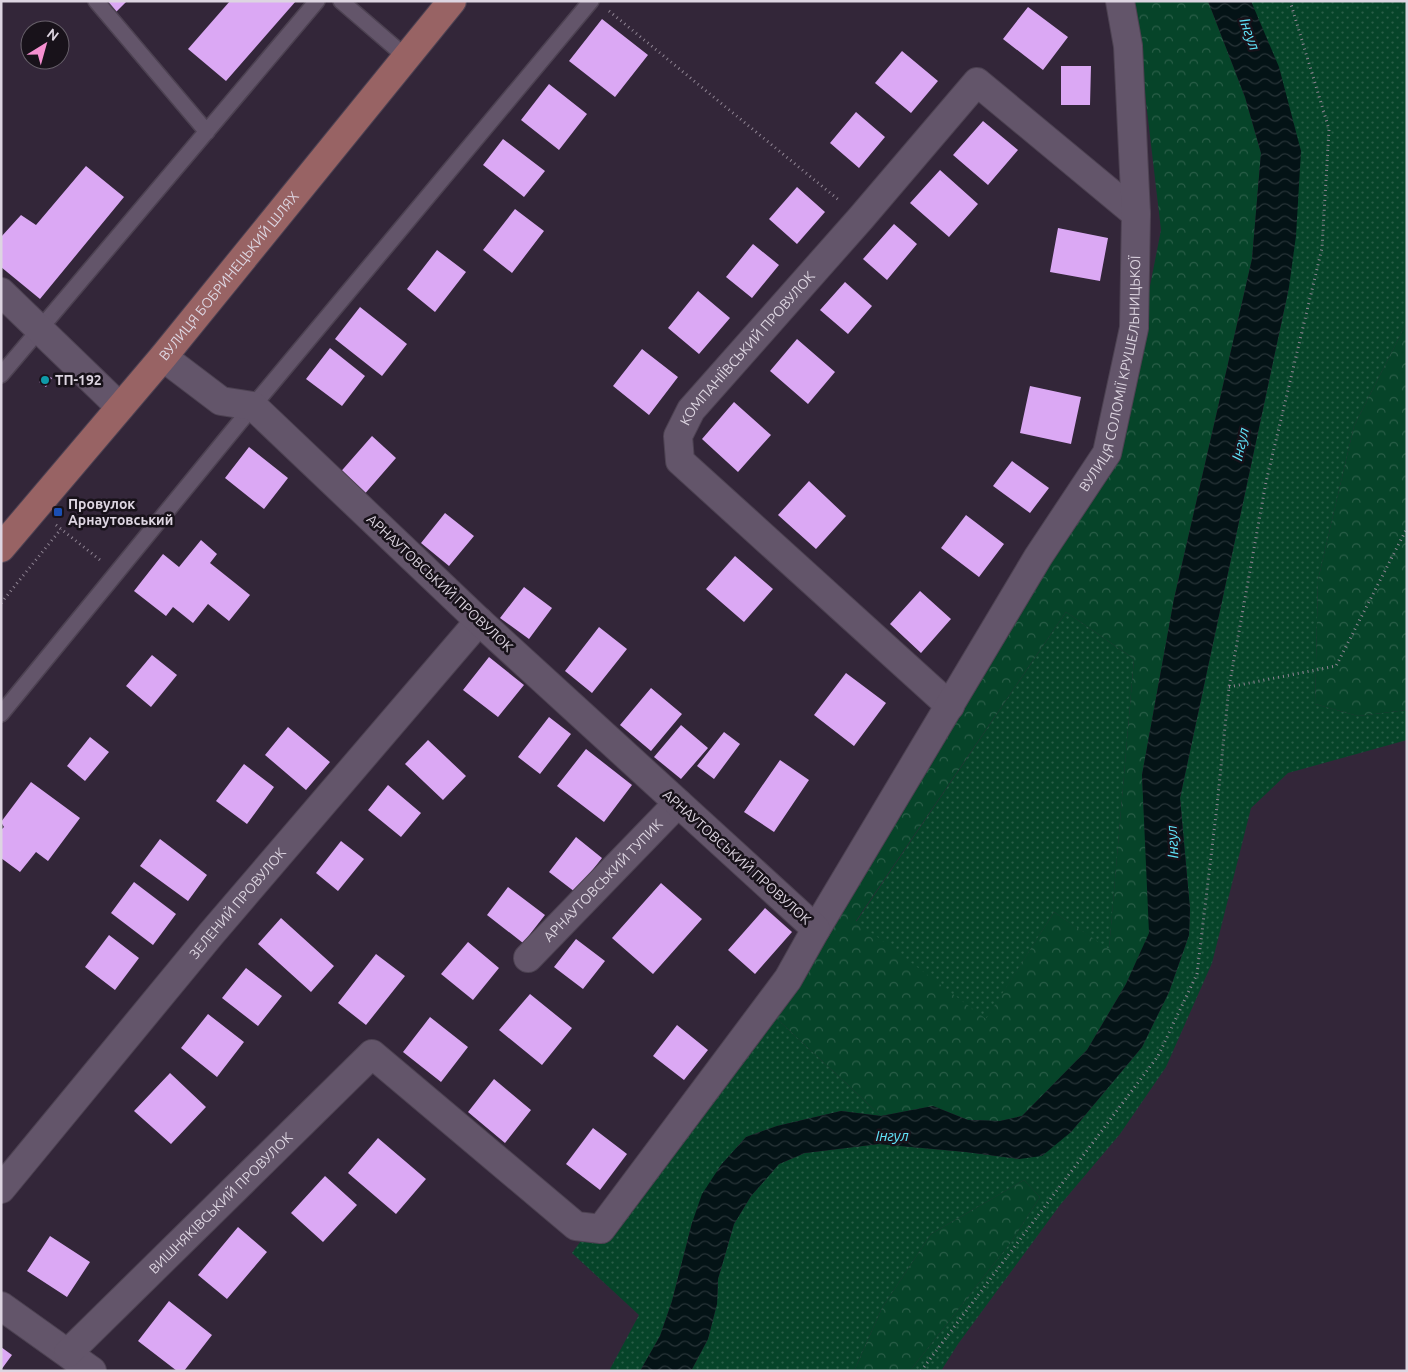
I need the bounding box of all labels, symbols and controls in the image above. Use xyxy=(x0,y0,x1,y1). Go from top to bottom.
water label: Інгул xyxy=(1236,15,1264,53)
north arrow xyxy=(20,20,70,70)
text: N xyxy=(44,25,62,44)
street label: ВУЛИЦЯ БОБРИНЕЦЬКИЙ ШЛЯХ xyxy=(156,188,302,363)
street label: ВУЛИЦЯ СОЛОМІЇ КРУШЕЛЬНИЦЬКОЇ xyxy=(1076,255,1143,494)
street label: КОМПАНІЇВСЬКИЙ ПРОВУЛОК xyxy=(677,268,818,428)
place label: ТП-192 xyxy=(55,372,102,388)
marker: ТП-192 xyxy=(39,374,51,386)
water label: Інгул xyxy=(1228,426,1252,462)
place label: Провулок Арнаутовський xyxy=(68,496,173,528)
marker: Провулок Арнаутовський xyxy=(52,506,64,518)
street label: АРНАУТОВСЬКИЙ ПРОВУЛОК xyxy=(364,510,517,655)
street label: АРНАУТОВСЬКИЙ ПРОВУЛОК xyxy=(660,785,815,928)
street label: АРНАУТОВСЬКИЙ ТУПИК xyxy=(540,816,666,945)
water label: Інгул xyxy=(1163,825,1181,859)
street label: ЗЕЛЕНИЙ ПРОВУЛОК xyxy=(186,844,289,962)
water label: Інгул xyxy=(875,1127,909,1144)
street label: ВИШНЯКІВСЬКИЙ ПРОВУЛОК xyxy=(146,1129,296,1277)

